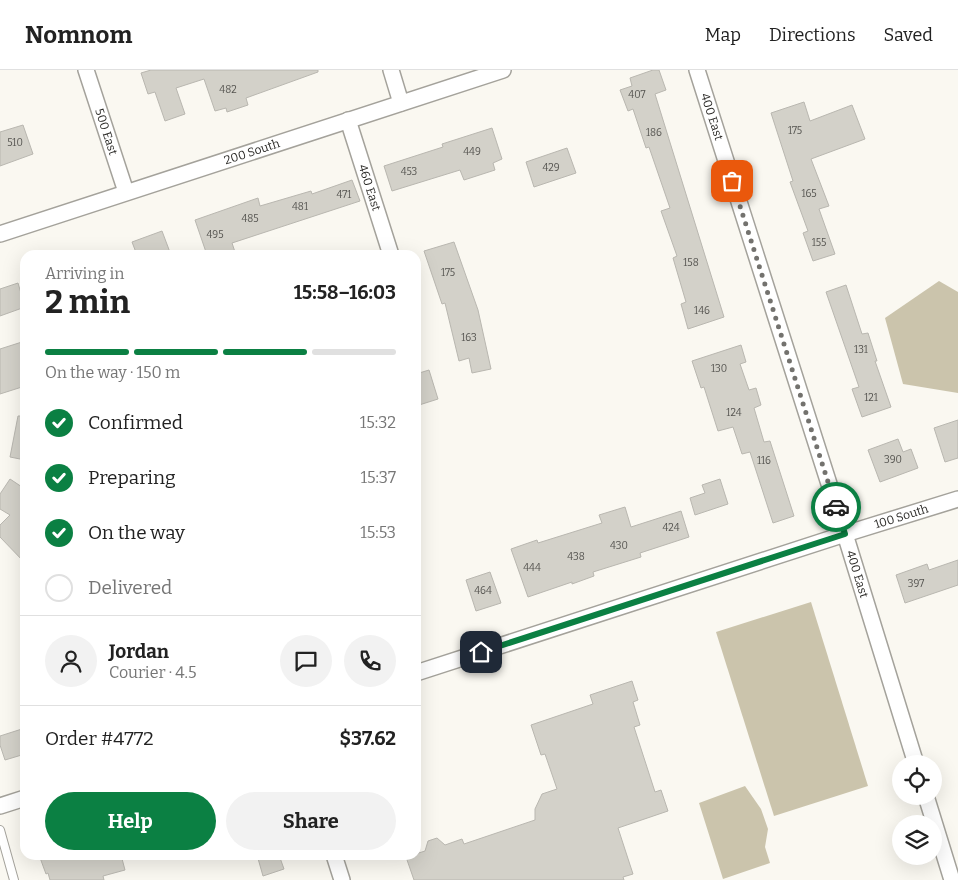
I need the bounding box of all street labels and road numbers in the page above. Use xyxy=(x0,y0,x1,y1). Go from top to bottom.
street label: 400 East xyxy=(698,91,726,143)
street label: 500 East xyxy=(92,107,121,157)
street label: 200 South xyxy=(222,136,282,167)
street label: 460 East xyxy=(356,163,384,213)
street label: 100 South xyxy=(873,501,931,531)
street label: 400 East xyxy=(844,549,871,600)

